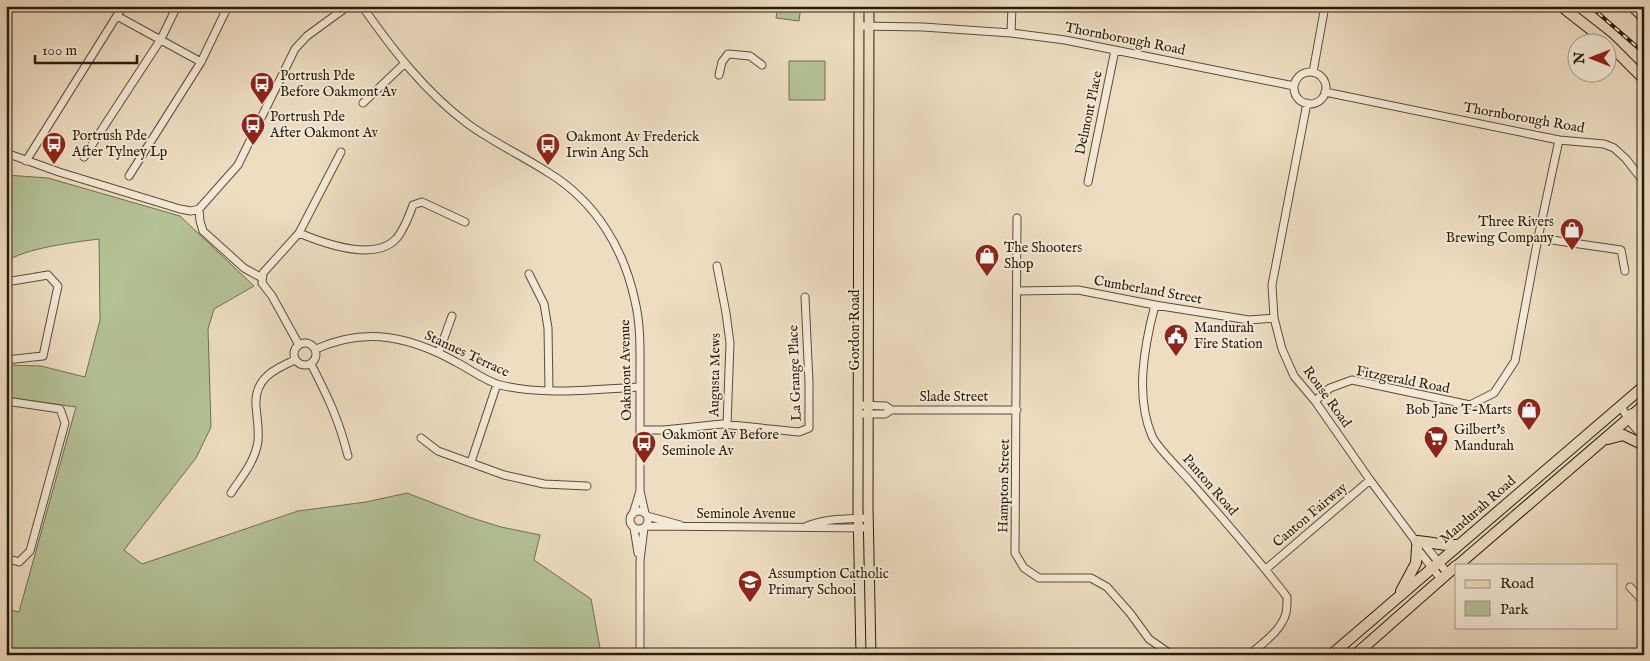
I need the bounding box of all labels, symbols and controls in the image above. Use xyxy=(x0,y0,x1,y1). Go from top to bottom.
street label: Thornborough Road xyxy=(1063,18,1187,60)
scale bar xyxy=(35,32,138,64)
north arrow xyxy=(1568,32,1618,82)
text: 100 m xyxy=(42,41,78,60)
text: N xyxy=(1571,52,1589,65)
place label: Portrush Pde Before Oakmont Av xyxy=(280,67,398,101)
street label: Delmont Place xyxy=(1071,69,1107,157)
bus stop icon: Portrush Pde Before Oakmont Av xyxy=(249,71,275,105)
street label: Thornborough Road xyxy=(1462,99,1586,138)
place label: Portrush Pde After Oakmont Av xyxy=(269,108,379,142)
bus stop icon: Portrush Pde After Oakmont Av xyxy=(240,112,266,146)
place label: Portrush Pde After Tylney Lp xyxy=(71,127,168,161)
place label: Oakmont Av Frederick Irwin Ang Sch xyxy=(566,128,700,162)
bus stop icon: Portrush Pde After Tylney Lp xyxy=(41,131,67,165)
bus stop icon: Oakmont Av Frederick Irwin Ang Sch xyxy=(535,132,561,166)
place label: Three Rivers Brewing Company xyxy=(1446,213,1554,247)
shop icon: Three Rivers Brewing Company xyxy=(1559,217,1585,251)
place label: The Shooters Shop xyxy=(1004,239,1082,273)
shop icon: The Shooters Shop xyxy=(974,243,1000,277)
street label: Cumberland Street xyxy=(1092,272,1204,308)
street label: Gordon Road xyxy=(846,289,864,370)
street label: Oakmont Avenue xyxy=(616,319,636,421)
place label: Mandurah Fire Station xyxy=(1194,319,1263,353)
public building icon: Mandurah Fire Station xyxy=(1163,323,1189,357)
street label: La Grange Place xyxy=(784,324,806,421)
street label: Stannes Terrace xyxy=(422,327,513,382)
street label: Augusta Mews xyxy=(705,333,725,418)
street label: Fitzgerald Road xyxy=(1355,362,1452,398)
street label: Rouse Road xyxy=(1299,363,1356,432)
street label: Slade Street xyxy=(920,388,989,406)
shop icon: Bob Jane T-Marts xyxy=(1516,397,1542,431)
place label: Bob Jane T-Marts xyxy=(1406,401,1512,419)
place label: Gilbert's Mandurah xyxy=(1454,421,1515,455)
supermarket icon: Gilbert's Mandurah xyxy=(1423,425,1449,459)
place label: Oakmont Av Before Seminole Av xyxy=(662,426,779,460)
bus stop icon: Oakmont Av Before Seminole Av xyxy=(631,430,657,464)
street label: Hampton Street xyxy=(994,439,1014,533)
street label: Panton Road xyxy=(1178,450,1242,520)
street label: Mandurah Road xyxy=(1436,472,1520,548)
street label: Canton Fairway xyxy=(1269,479,1351,551)
street label: Seminole Avenue xyxy=(696,505,796,523)
legend xyxy=(1455,564,1618,628)
place label: Assumption Catholic Primary School xyxy=(767,565,889,599)
school or university icon: Assumption Catholic Primary School xyxy=(737,569,763,603)
text: Road xyxy=(1500,574,1535,593)
text: Park xyxy=(1500,600,1530,619)

